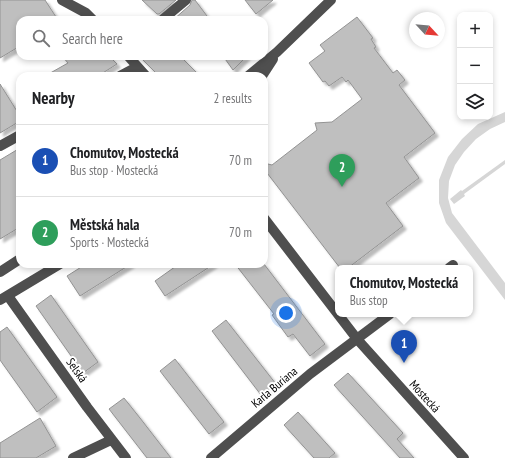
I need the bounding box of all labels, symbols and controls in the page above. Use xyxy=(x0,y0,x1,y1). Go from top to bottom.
north arrow xyxy=(409,12,445,48)
map controls xyxy=(457,12,493,120)
button: + xyxy=(457,12,493,48)
search box xyxy=(16,16,268,60)
icon: search xyxy=(30,27,52,49)
text: Search here xyxy=(62,29,123,48)
button: − xyxy=(457,48,493,84)
button: layers xyxy=(457,84,493,120)
text: Nearby xyxy=(32,87,75,109)
text: 2 results xyxy=(213,90,252,107)
text: Chomutov, Mostecká xyxy=(70,143,179,162)
text: 1 xyxy=(42,152,48,169)
text: 70 m xyxy=(229,152,252,169)
pin: 2 xyxy=(329,154,355,187)
text: Bus stop · Mostecká xyxy=(70,162,158,179)
text: Městská hala xyxy=(70,215,139,234)
text: 2 xyxy=(42,224,48,241)
text: 70 m xyxy=(229,224,252,241)
text: Sports · Mostecká xyxy=(70,234,149,251)
popup xyxy=(335,265,473,317)
text: Chomutov, Mostecká xyxy=(350,273,458,292)
text: Bus stop xyxy=(350,292,388,309)
your location xyxy=(276,303,296,323)
pin: 1 xyxy=(391,330,417,363)
street label: Selská xyxy=(63,355,91,385)
street label: Karla Buriana xyxy=(248,363,300,411)
street label: Mostecká xyxy=(406,377,444,416)

